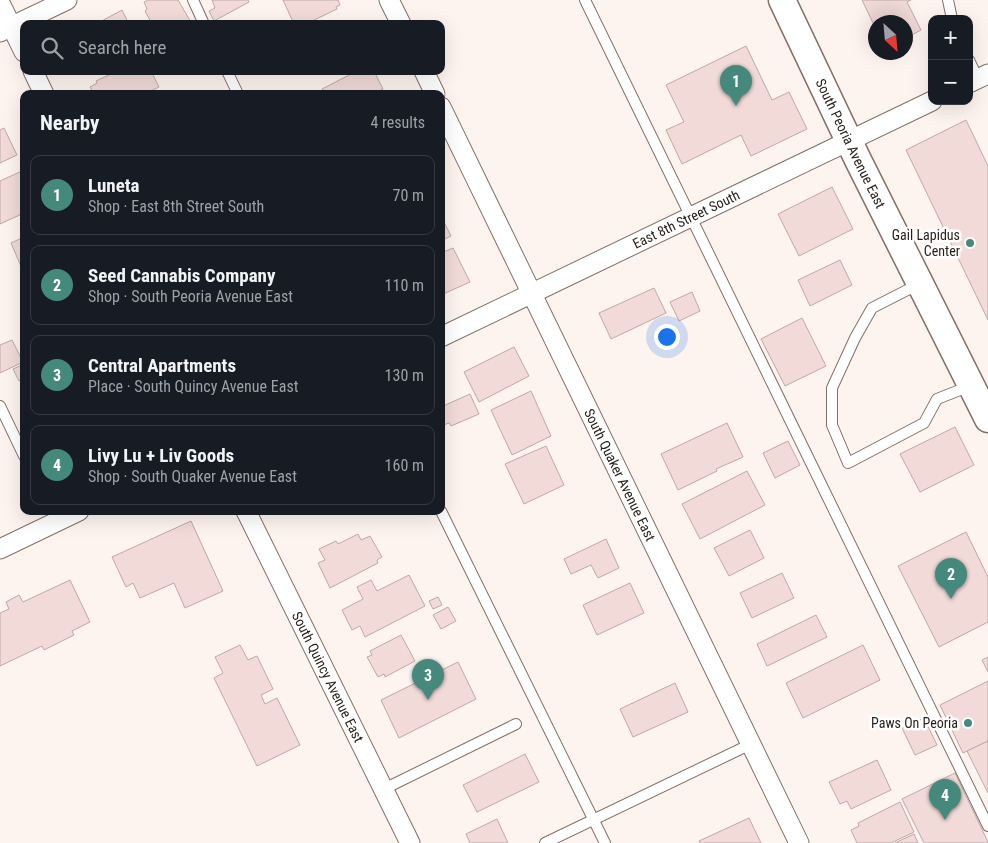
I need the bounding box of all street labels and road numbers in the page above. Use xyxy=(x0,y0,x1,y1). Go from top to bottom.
street label: South Peoria Avenue East xyxy=(813,76,889,211)
street label: East 8th Street South xyxy=(630,187,742,252)
street label: South Quaker Avenue East xyxy=(581,406,659,544)
street label: South Quincy Avenue East xyxy=(289,609,367,745)

